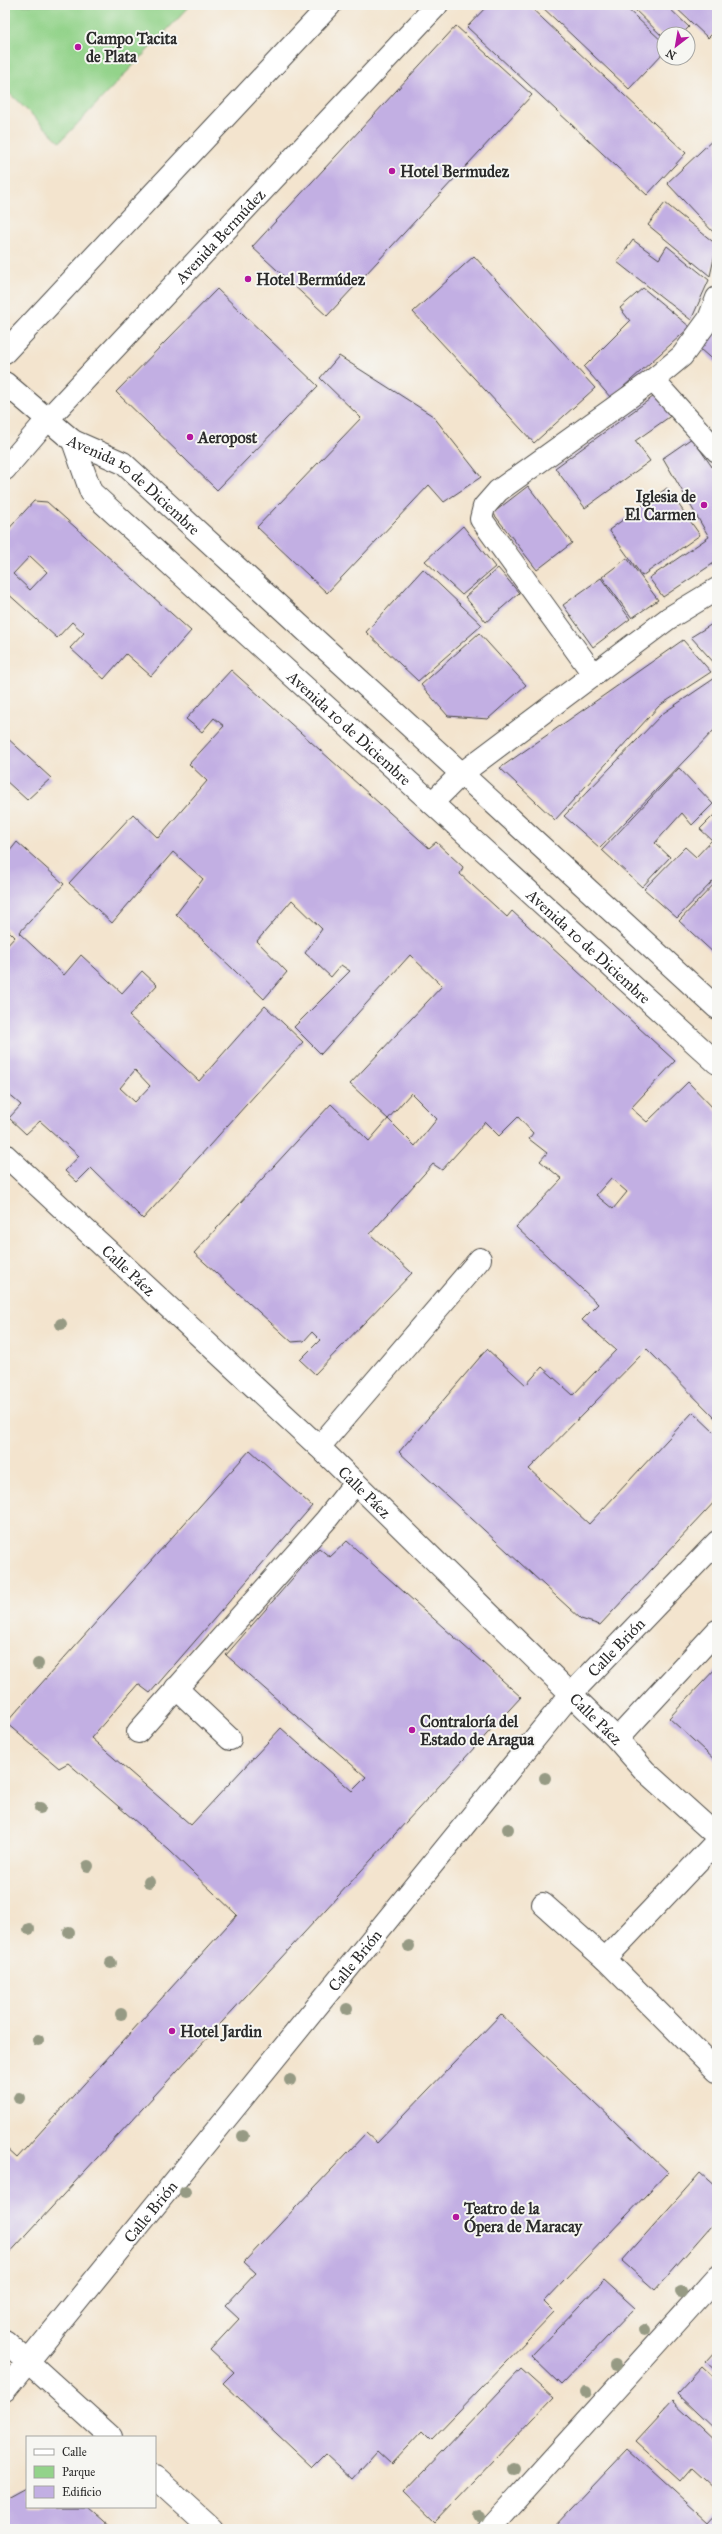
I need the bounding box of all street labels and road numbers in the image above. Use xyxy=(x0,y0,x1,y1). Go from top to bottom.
street label: Avenida Bermúdez xyxy=(171,185,270,288)
street label: Avenida 10 de Diciembre xyxy=(64,430,204,539)
street label: Avenida 10 de Diciembre xyxy=(283,666,415,790)
street label: Avenida 10 de Diciembre xyxy=(522,885,655,1008)
street label: Calle Páez xyxy=(98,1241,160,1300)
street label: Calle Páez xyxy=(334,1462,395,1523)
street label: Calle Brión xyxy=(584,1614,649,1681)
street label: Calle Páez xyxy=(566,1689,627,1749)
street label: Calle Brión xyxy=(324,1925,386,1995)
street label: Calle Brión xyxy=(120,2177,181,2247)

